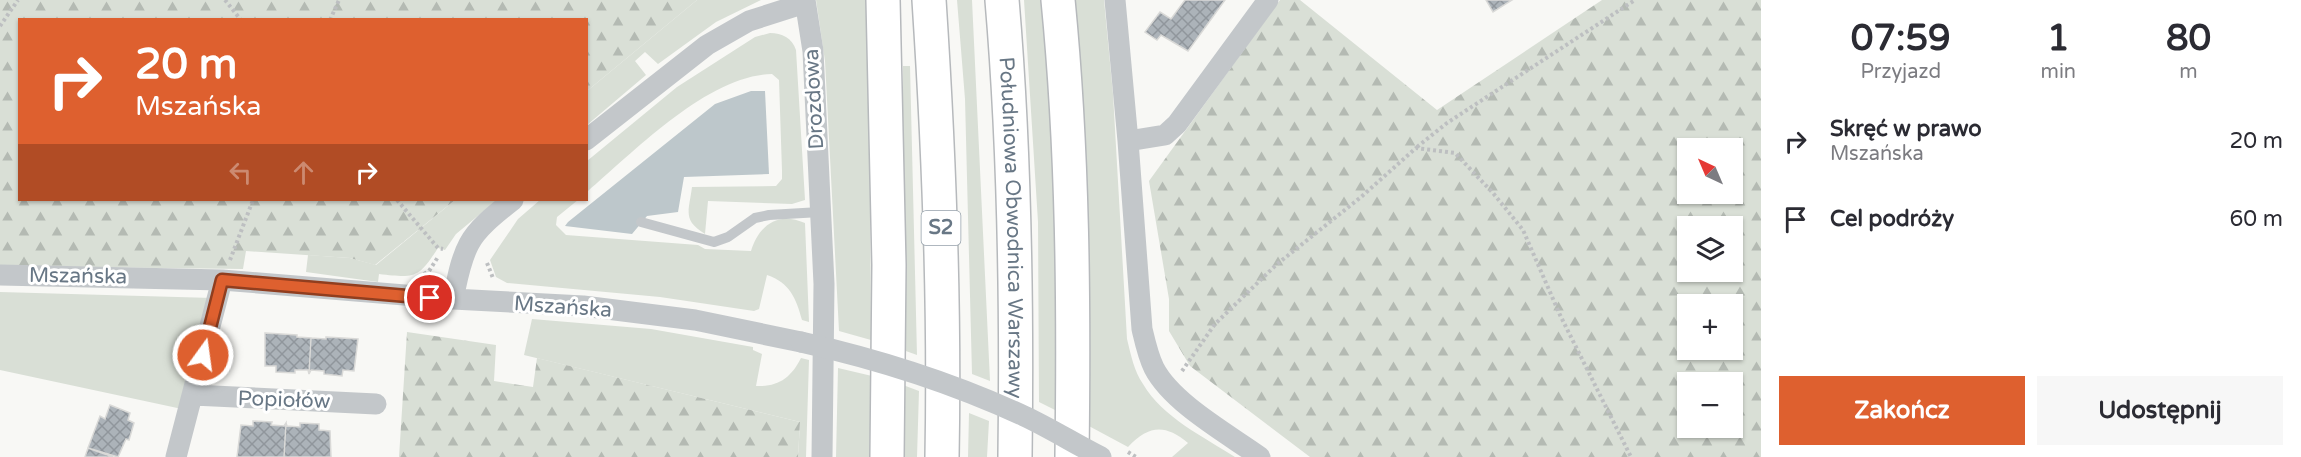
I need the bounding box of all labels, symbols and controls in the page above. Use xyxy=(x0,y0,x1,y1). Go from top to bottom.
text: 07:59 xyxy=(1851,17,1951,60)
text: 1 xyxy=(2047,17,2070,60)
text: 80 xyxy=(2166,17,2211,60)
text: 20 m xyxy=(135,39,237,90)
icon: right xyxy=(36,42,114,120)
street label: Drozdowa xyxy=(799,48,829,150)
street label: Południowa Obwodnica Warszawy xyxy=(994,56,1028,399)
text: Przyjazd xyxy=(1860,60,1941,84)
text: min xyxy=(2041,60,2076,84)
text: m xyxy=(2179,60,2198,84)
text: Mszańska xyxy=(135,90,261,123)
text: Skręć w prawo xyxy=(1830,116,1982,142)
icon: right xyxy=(1779,125,1812,158)
text: 20 m xyxy=(2229,128,2283,154)
north arrow xyxy=(1677,138,1743,204)
map controls xyxy=(1677,138,1743,438)
text: Mszańska xyxy=(1830,142,1924,166)
icon: left xyxy=(224,156,257,189)
icon: ahead xyxy=(287,156,320,189)
icon: right xyxy=(350,156,383,189)
icon: arrive xyxy=(1779,203,1812,236)
text: Cel podróży xyxy=(1830,206,1954,232)
text: 60 m xyxy=(2229,206,2283,232)
road number: S2 xyxy=(922,211,960,245)
button: layers xyxy=(1677,216,1743,282)
street label: Mszańska xyxy=(29,263,127,289)
pin xyxy=(404,272,455,323)
icon: arrive xyxy=(413,281,446,314)
street label: Mszańska xyxy=(513,291,613,323)
button: + xyxy=(1677,294,1743,360)
position arrow xyxy=(171,323,235,387)
button: − xyxy=(1677,372,1743,438)
button: Zakończ xyxy=(1779,376,2025,445)
button: Udostępnij xyxy=(2037,376,2283,445)
street label: Popiołów xyxy=(237,386,331,414)

